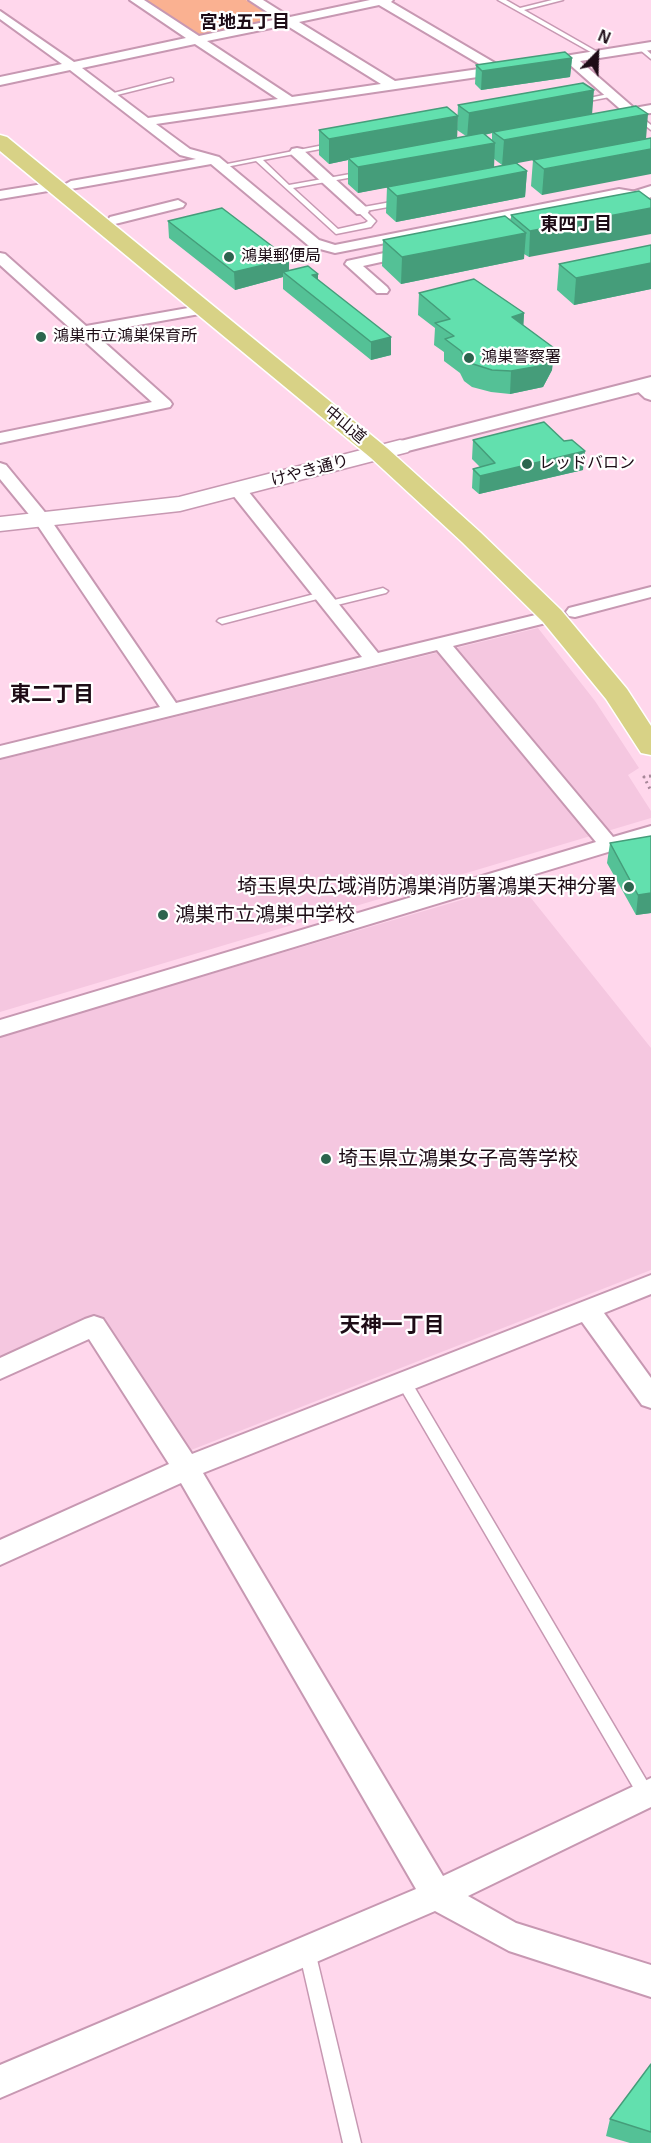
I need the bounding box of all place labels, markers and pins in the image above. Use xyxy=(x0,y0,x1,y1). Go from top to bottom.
place label: 鴻巣郵便局 xyxy=(241,247,321,267)
marker: 鴻巣郵便局 xyxy=(222,250,236,264)
place label: 鴻巣市立鴻巣保育所 xyxy=(53,327,197,347)
marker: 鴻巣市立鴻巣保育所 xyxy=(34,330,48,344)
place label: 鴻巣警察署 xyxy=(481,348,561,368)
marker: 鴻巣警察署 xyxy=(462,351,476,365)
place label: レッドバロン xyxy=(539,454,635,474)
marker: レッドバロン xyxy=(520,457,534,471)
place label: 埼玉県央広域消防鴻巣消防署鴻巣天神分署 xyxy=(237,875,617,899)
marker: 埼玉県央広域消防鴻巣消防署鴻巣天神分署 xyxy=(622,880,636,894)
place label: 鴻巣市立鴻巣中学校 xyxy=(175,903,355,927)
marker: 鴻巣市立鴻巣中学校 xyxy=(156,908,170,922)
place label: 埼玉県立鴻巣女子高等学校 xyxy=(338,1147,578,1171)
marker: 埼玉県立鴻巣女子高等学校 xyxy=(319,1152,333,1166)

